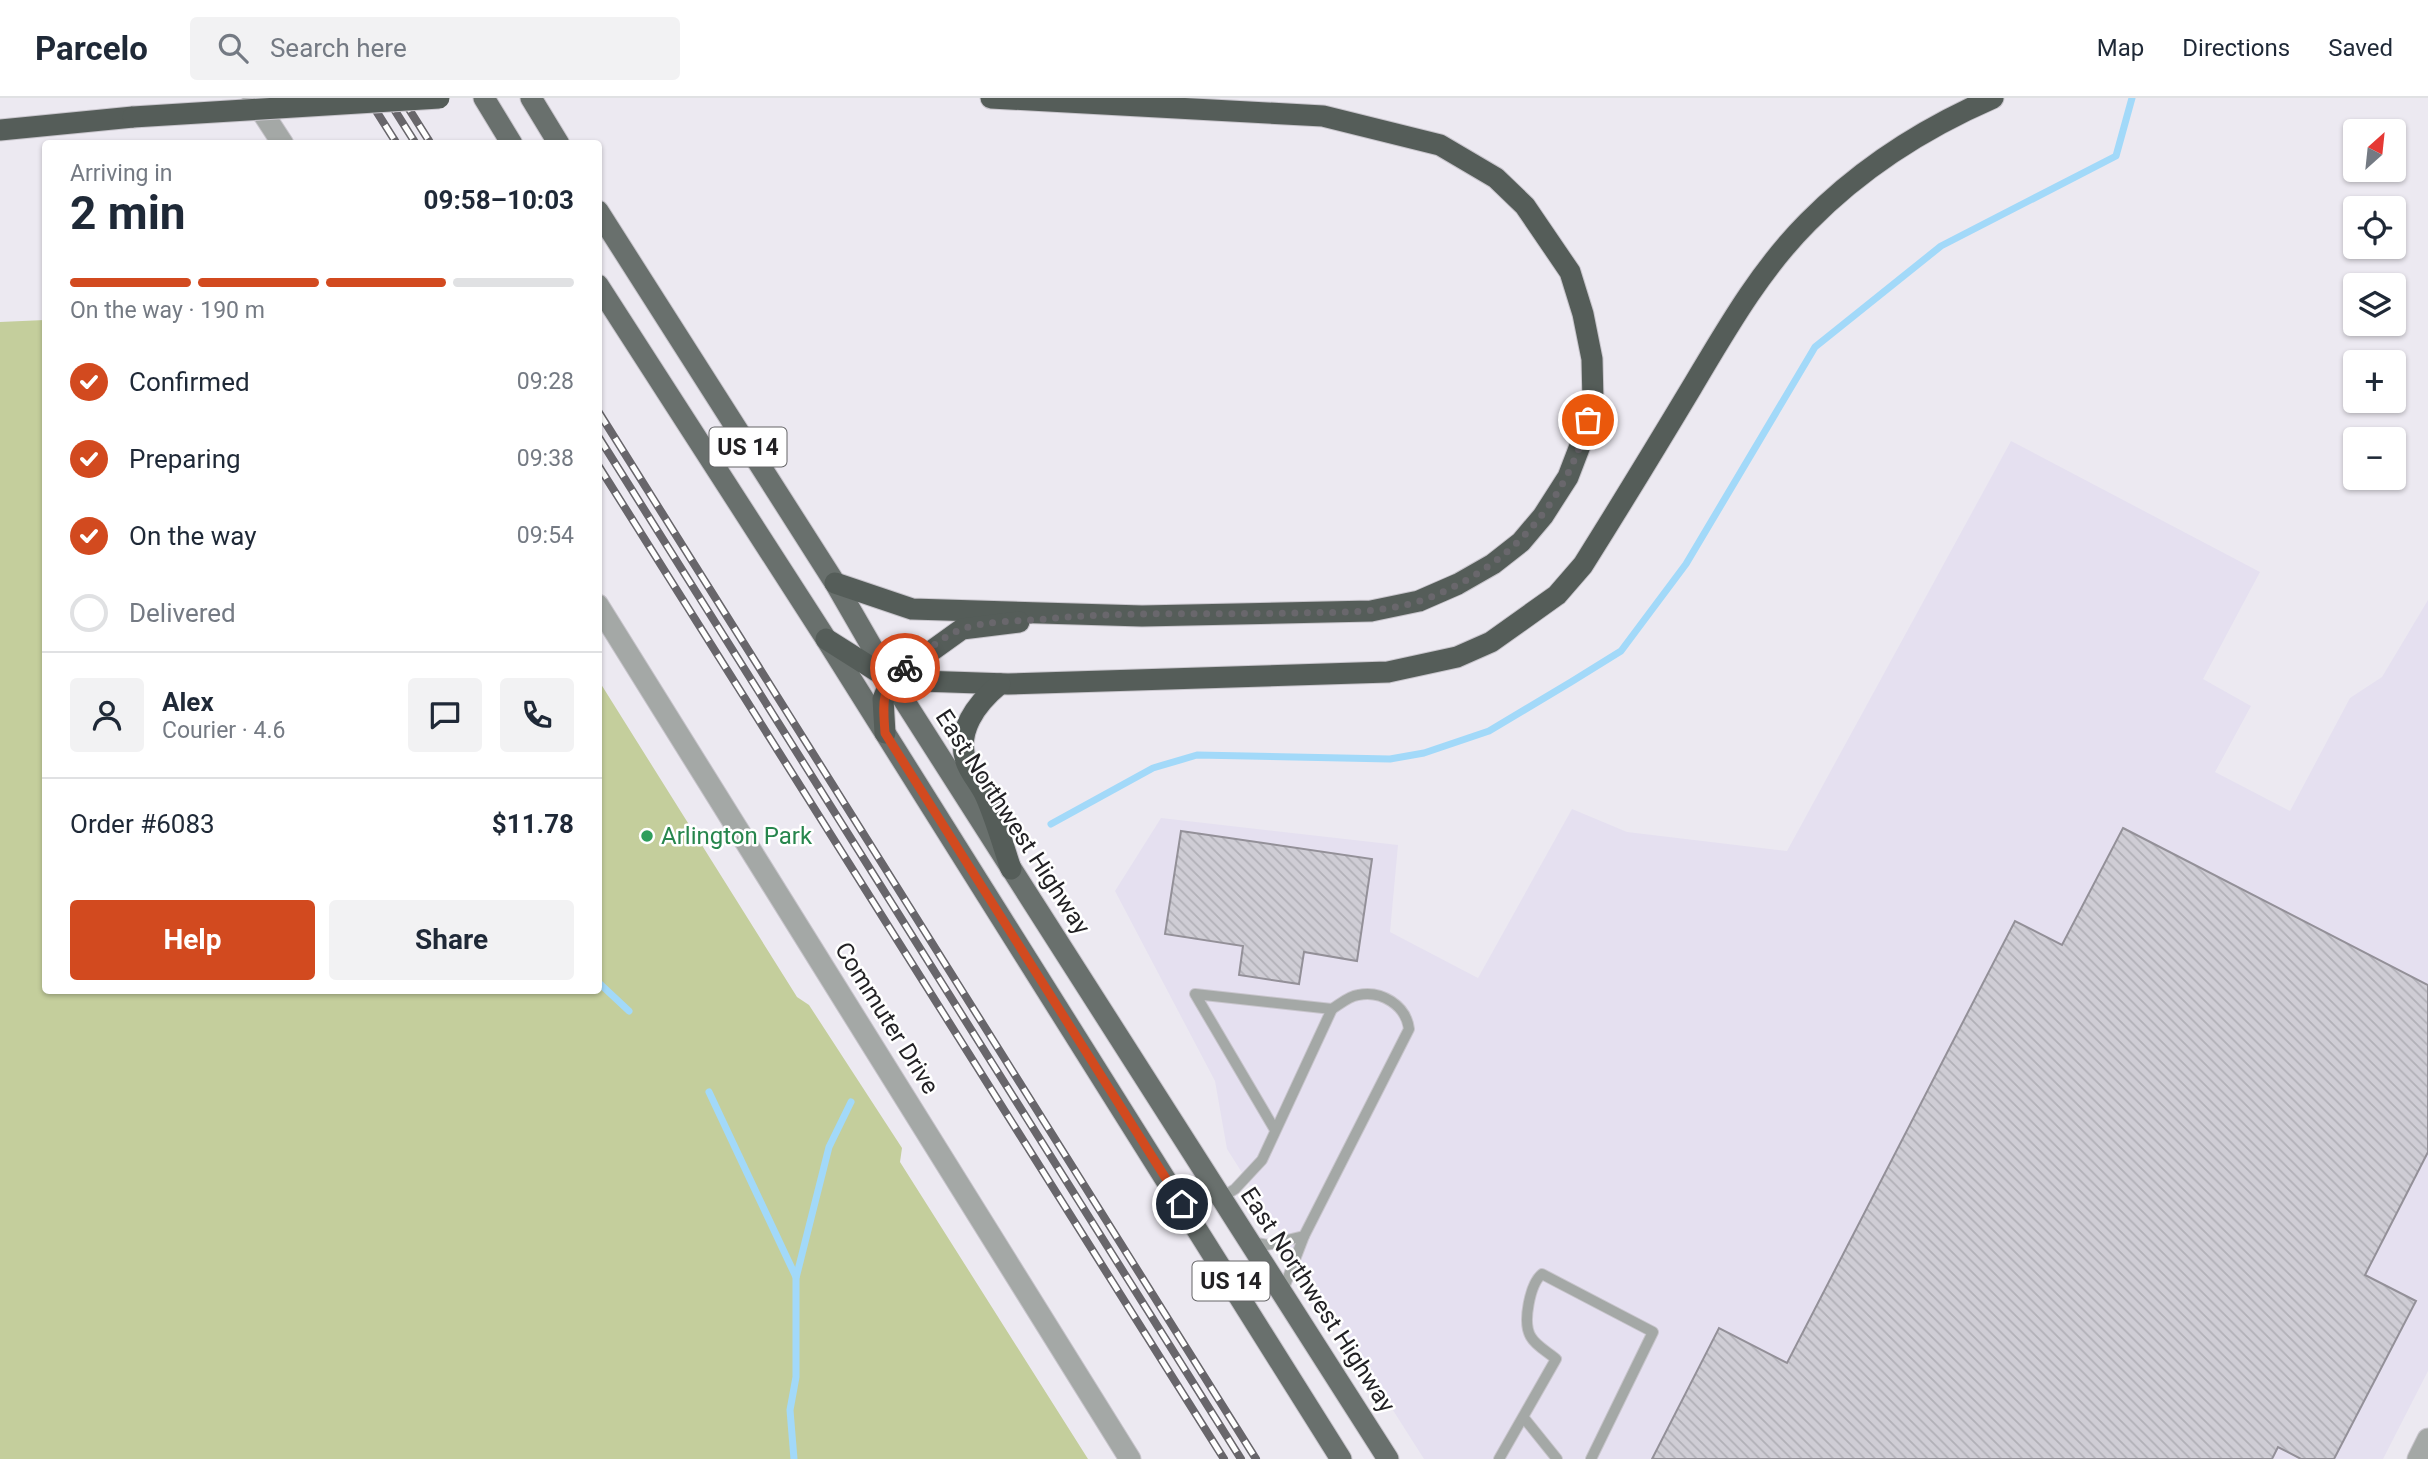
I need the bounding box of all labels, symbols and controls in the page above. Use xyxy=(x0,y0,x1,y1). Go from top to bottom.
search box xyxy=(190,17,680,80)
text: Parcelo xyxy=(35,29,148,68)
icon: search xyxy=(214,29,252,67)
text: Search here xyxy=(270,33,407,63)
text: Map xyxy=(2097,34,2144,62)
text: Directions xyxy=(2182,34,2290,62)
text: Saved xyxy=(2328,34,2393,62)
north arrow xyxy=(2343,119,2406,182)
map controls xyxy=(2343,119,2406,490)
text: Arriving in xyxy=(70,160,173,187)
text: 09:58–10:03 xyxy=(424,185,574,215)
text: 2 min xyxy=(70,186,186,240)
button: locate xyxy=(2343,196,2406,259)
button: layers xyxy=(2343,273,2406,336)
text: On the way · 190 m xyxy=(70,297,265,324)
button: + xyxy=(2343,350,2406,413)
icon: check xyxy=(70,363,108,401)
text: Confirmed xyxy=(129,367,250,397)
text: 09:28 xyxy=(517,368,574,395)
pin xyxy=(1558,390,1618,450)
icon: bag xyxy=(1569,401,1607,439)
button: − xyxy=(2343,427,2406,490)
road number: US 14 xyxy=(710,428,786,466)
icon: check xyxy=(70,440,108,478)
text: Preparing xyxy=(129,444,241,474)
text: 09:38 xyxy=(517,445,574,472)
icon: check xyxy=(70,517,108,555)
text: On the way xyxy=(129,521,257,551)
text: 09:54 xyxy=(517,522,574,549)
text: Delivered xyxy=(129,598,236,628)
courier xyxy=(870,633,940,703)
icon: bike xyxy=(886,649,924,687)
button: person xyxy=(70,678,144,752)
button: chat xyxy=(408,678,482,752)
button: phone xyxy=(500,678,574,752)
text: Alex xyxy=(162,687,214,717)
street label: East Northwest Highway xyxy=(930,704,1097,940)
text: Courier · 4.6 xyxy=(162,717,285,744)
text: Order #6083 xyxy=(70,809,215,839)
text: $11.78 xyxy=(492,809,574,839)
place label: Arlington Park xyxy=(661,822,813,850)
marker: Arlington Park xyxy=(639,828,655,844)
button: Help xyxy=(70,900,315,980)
button: Share xyxy=(329,900,574,980)
street label: Commuter Drive xyxy=(829,937,945,1099)
pin xyxy=(1152,1174,1212,1234)
street label: East Northwest Highway xyxy=(1235,1182,1402,1418)
icon: home xyxy=(1163,1185,1201,1223)
road number: US 14 xyxy=(1192,1262,1270,1300)

